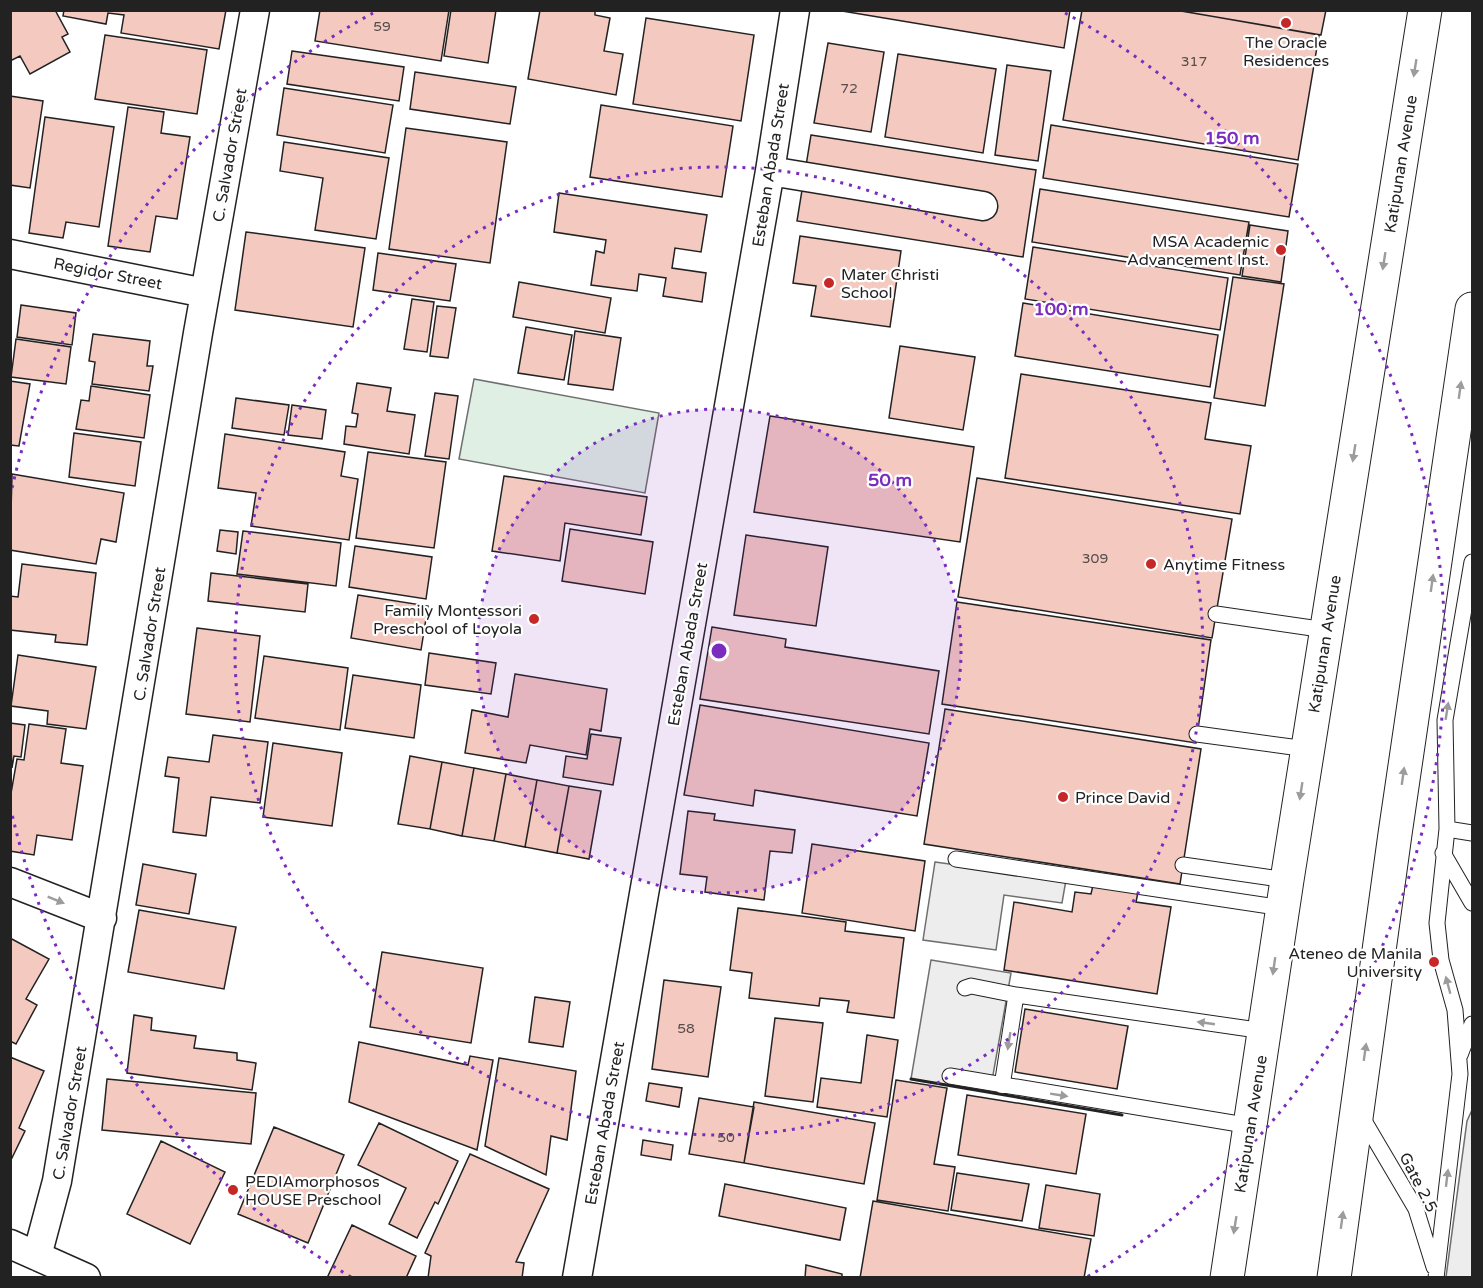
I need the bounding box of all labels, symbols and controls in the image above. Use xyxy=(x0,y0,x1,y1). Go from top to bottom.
marker: The Oracle Residences xyxy=(1279,16,1293,30)
house number: 59 xyxy=(373,18,391,35)
place label: The Oracle Residences xyxy=(1243,33,1329,71)
house number: 317 xyxy=(1181,53,1207,70)
one-way arrow xyxy=(1411,59,1420,78)
house number: 72 xyxy=(840,80,858,97)
street label: Esteban Abada Street xyxy=(748,82,794,249)
street label: C. Salvador Street xyxy=(208,87,252,224)
street label: Katipunan Avenue xyxy=(1380,94,1422,235)
text: 150 m xyxy=(1204,127,1260,149)
place label: MSA Academic Advancement Inst. xyxy=(1127,232,1269,270)
marker: MSA Academic Advancement Inst. xyxy=(1274,243,1288,257)
one-way arrow xyxy=(1380,251,1389,270)
street label: Regidor Street xyxy=(52,254,164,294)
place label: Mater Christi School xyxy=(841,265,939,303)
marker: Mater Christi School xyxy=(822,276,836,290)
text: 100 m xyxy=(1033,298,1089,320)
one-way arrow xyxy=(1456,381,1465,400)
one-way arrow xyxy=(1349,444,1358,463)
text: 50 m xyxy=(868,469,912,491)
house number: 309 xyxy=(1082,550,1108,567)
place label: Anytime Fitness xyxy=(1163,555,1285,575)
marker: Anytime Fitness xyxy=(1144,557,1158,571)
street label: Esteban Abada Street xyxy=(664,561,712,727)
street label: C. Salvador Street xyxy=(130,566,170,703)
street label: Katipunan Avenue xyxy=(1304,574,1346,715)
one-way arrow xyxy=(1427,574,1436,593)
place label: Family Montessori Preschool of Loyola xyxy=(373,601,522,639)
marker: Family Montessori Preschool of Loyola xyxy=(527,612,541,626)
centre of rings xyxy=(709,641,729,661)
one-way arrow xyxy=(1442,701,1451,720)
one-way arrow xyxy=(1399,767,1408,786)
one-way arrow xyxy=(1296,782,1305,801)
place label: Prince David xyxy=(1075,788,1170,808)
marker: Prince David xyxy=(1056,790,1070,804)
one-way arrow xyxy=(47,895,65,905)
place label: Ateneo de Manila University xyxy=(1288,944,1422,982)
marker: Ateneo de Manila University xyxy=(1427,955,1441,969)
one-way arrow xyxy=(1269,957,1278,976)
one-way arrow xyxy=(1442,975,1452,994)
one-way arrow xyxy=(1197,1018,1216,1027)
house number: 58 xyxy=(677,1020,695,1037)
one-way arrow xyxy=(1004,1031,1013,1050)
street label: Esteban Abada Street xyxy=(581,1040,629,1206)
one-way arrow xyxy=(1361,1042,1370,1061)
street label: C. Salvador Street xyxy=(48,1045,92,1182)
street label: Katipunan Avenue xyxy=(1230,1054,1272,1195)
one-way arrow xyxy=(1050,1091,1069,1100)
house number: 50 xyxy=(717,1129,735,1146)
street label: Gate 2.5 xyxy=(1395,1149,1442,1216)
one-way arrow xyxy=(1442,1168,1452,1187)
place label: PEDIAmorphosos HOUSE Preschool xyxy=(245,1172,381,1210)
marker: PEDIAmorphosos HOUSE Preschool xyxy=(226,1183,240,1197)
one-way arrow xyxy=(1338,1210,1347,1229)
one-way arrow xyxy=(1230,1216,1239,1235)

